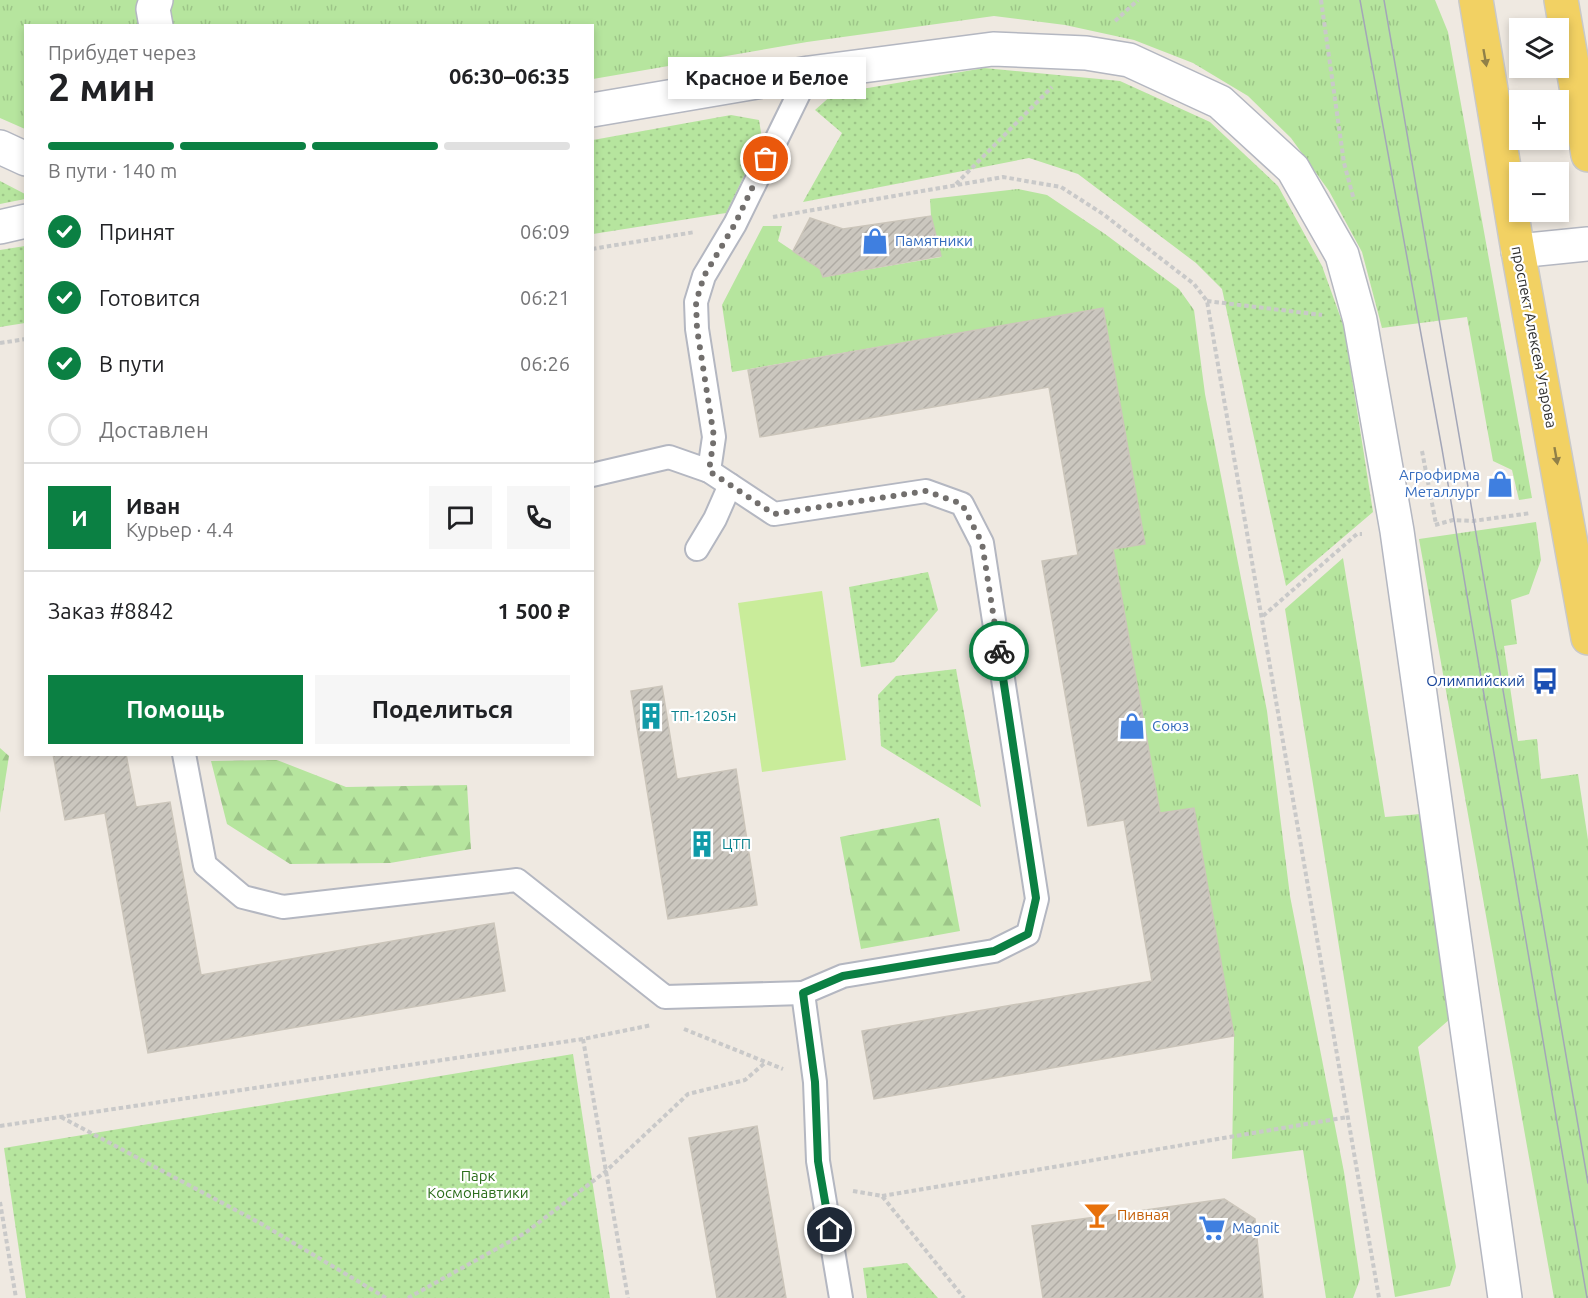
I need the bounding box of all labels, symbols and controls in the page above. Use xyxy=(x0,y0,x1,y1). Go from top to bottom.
map controls xyxy=(1509,18,1569,222)
button: layers xyxy=(1509,18,1569,78)
text: Прибудет через xyxy=(48,41,196,64)
one-way arrow xyxy=(1481,48,1490,67)
callout: Красное и Белое xyxy=(667,57,865,99)
text: 06:30–06:35 xyxy=(449,63,570,88)
text: 2 мин xyxy=(48,65,156,108)
text: Красное и Белое xyxy=(685,66,849,89)
button: + xyxy=(1509,90,1569,150)
pin xyxy=(740,133,791,184)
icon: bag xyxy=(749,142,782,175)
text: В пути · 140 m xyxy=(48,159,177,182)
button: − xyxy=(1509,162,1569,222)
icon: check xyxy=(48,215,81,248)
text: Принят xyxy=(99,219,175,244)
text: 06:09 xyxy=(520,220,570,243)
shop icon: Памятники xyxy=(860,226,890,256)
place label: Памятники xyxy=(895,232,973,249)
street label: проспект Алексея Угарова xyxy=(1509,245,1560,429)
icon: check xyxy=(48,281,81,314)
text: Готовится xyxy=(99,285,200,310)
text: 06:21 xyxy=(520,286,570,309)
icon: check xyxy=(48,347,81,380)
text: В пути xyxy=(99,351,165,376)
text: 06:26 xyxy=(520,352,570,375)
text: Доставлен xyxy=(99,417,209,442)
one-way arrow xyxy=(1552,447,1561,466)
place label: Агрофирма Металлург xyxy=(1399,466,1480,500)
shop icon: Агрофирма Металлург xyxy=(1485,469,1515,499)
button: chat xyxy=(429,486,492,549)
button: phone xyxy=(507,486,570,549)
text: Иван xyxy=(126,493,180,518)
text: И xyxy=(71,505,88,530)
text: Курьер · 4.4 xyxy=(126,518,233,541)
text: Заказ #8842 xyxy=(48,598,174,623)
text: 1 500 ₽ xyxy=(498,598,570,623)
courier xyxy=(969,621,1029,681)
icon: bike xyxy=(983,635,1016,668)
bus stop icon: Олимпийский xyxy=(1530,666,1560,696)
place label: Олимпийский xyxy=(1426,672,1525,689)
button: Помощь xyxy=(48,675,303,744)
button: Поделиться xyxy=(315,675,570,744)
building icon: ТП-1205н xyxy=(636,701,666,731)
place label: ТП-1205н xyxy=(671,707,737,724)
shop icon: Союз xyxy=(1117,711,1147,741)
place label: Союз xyxy=(1152,717,1189,734)
building icon: ЦТП xyxy=(687,829,717,859)
place label: ЦТП xyxy=(722,835,751,852)
park label: Парк Космонавтики xyxy=(427,1167,529,1201)
bar icon: Пивная xyxy=(1082,1200,1112,1230)
pin xyxy=(804,1204,855,1255)
place label: Пивная xyxy=(1117,1206,1169,1223)
icon: home xyxy=(813,1213,846,1246)
supermarket icon: Magnit xyxy=(1197,1213,1227,1243)
place label: Magnit xyxy=(1232,1219,1280,1236)

